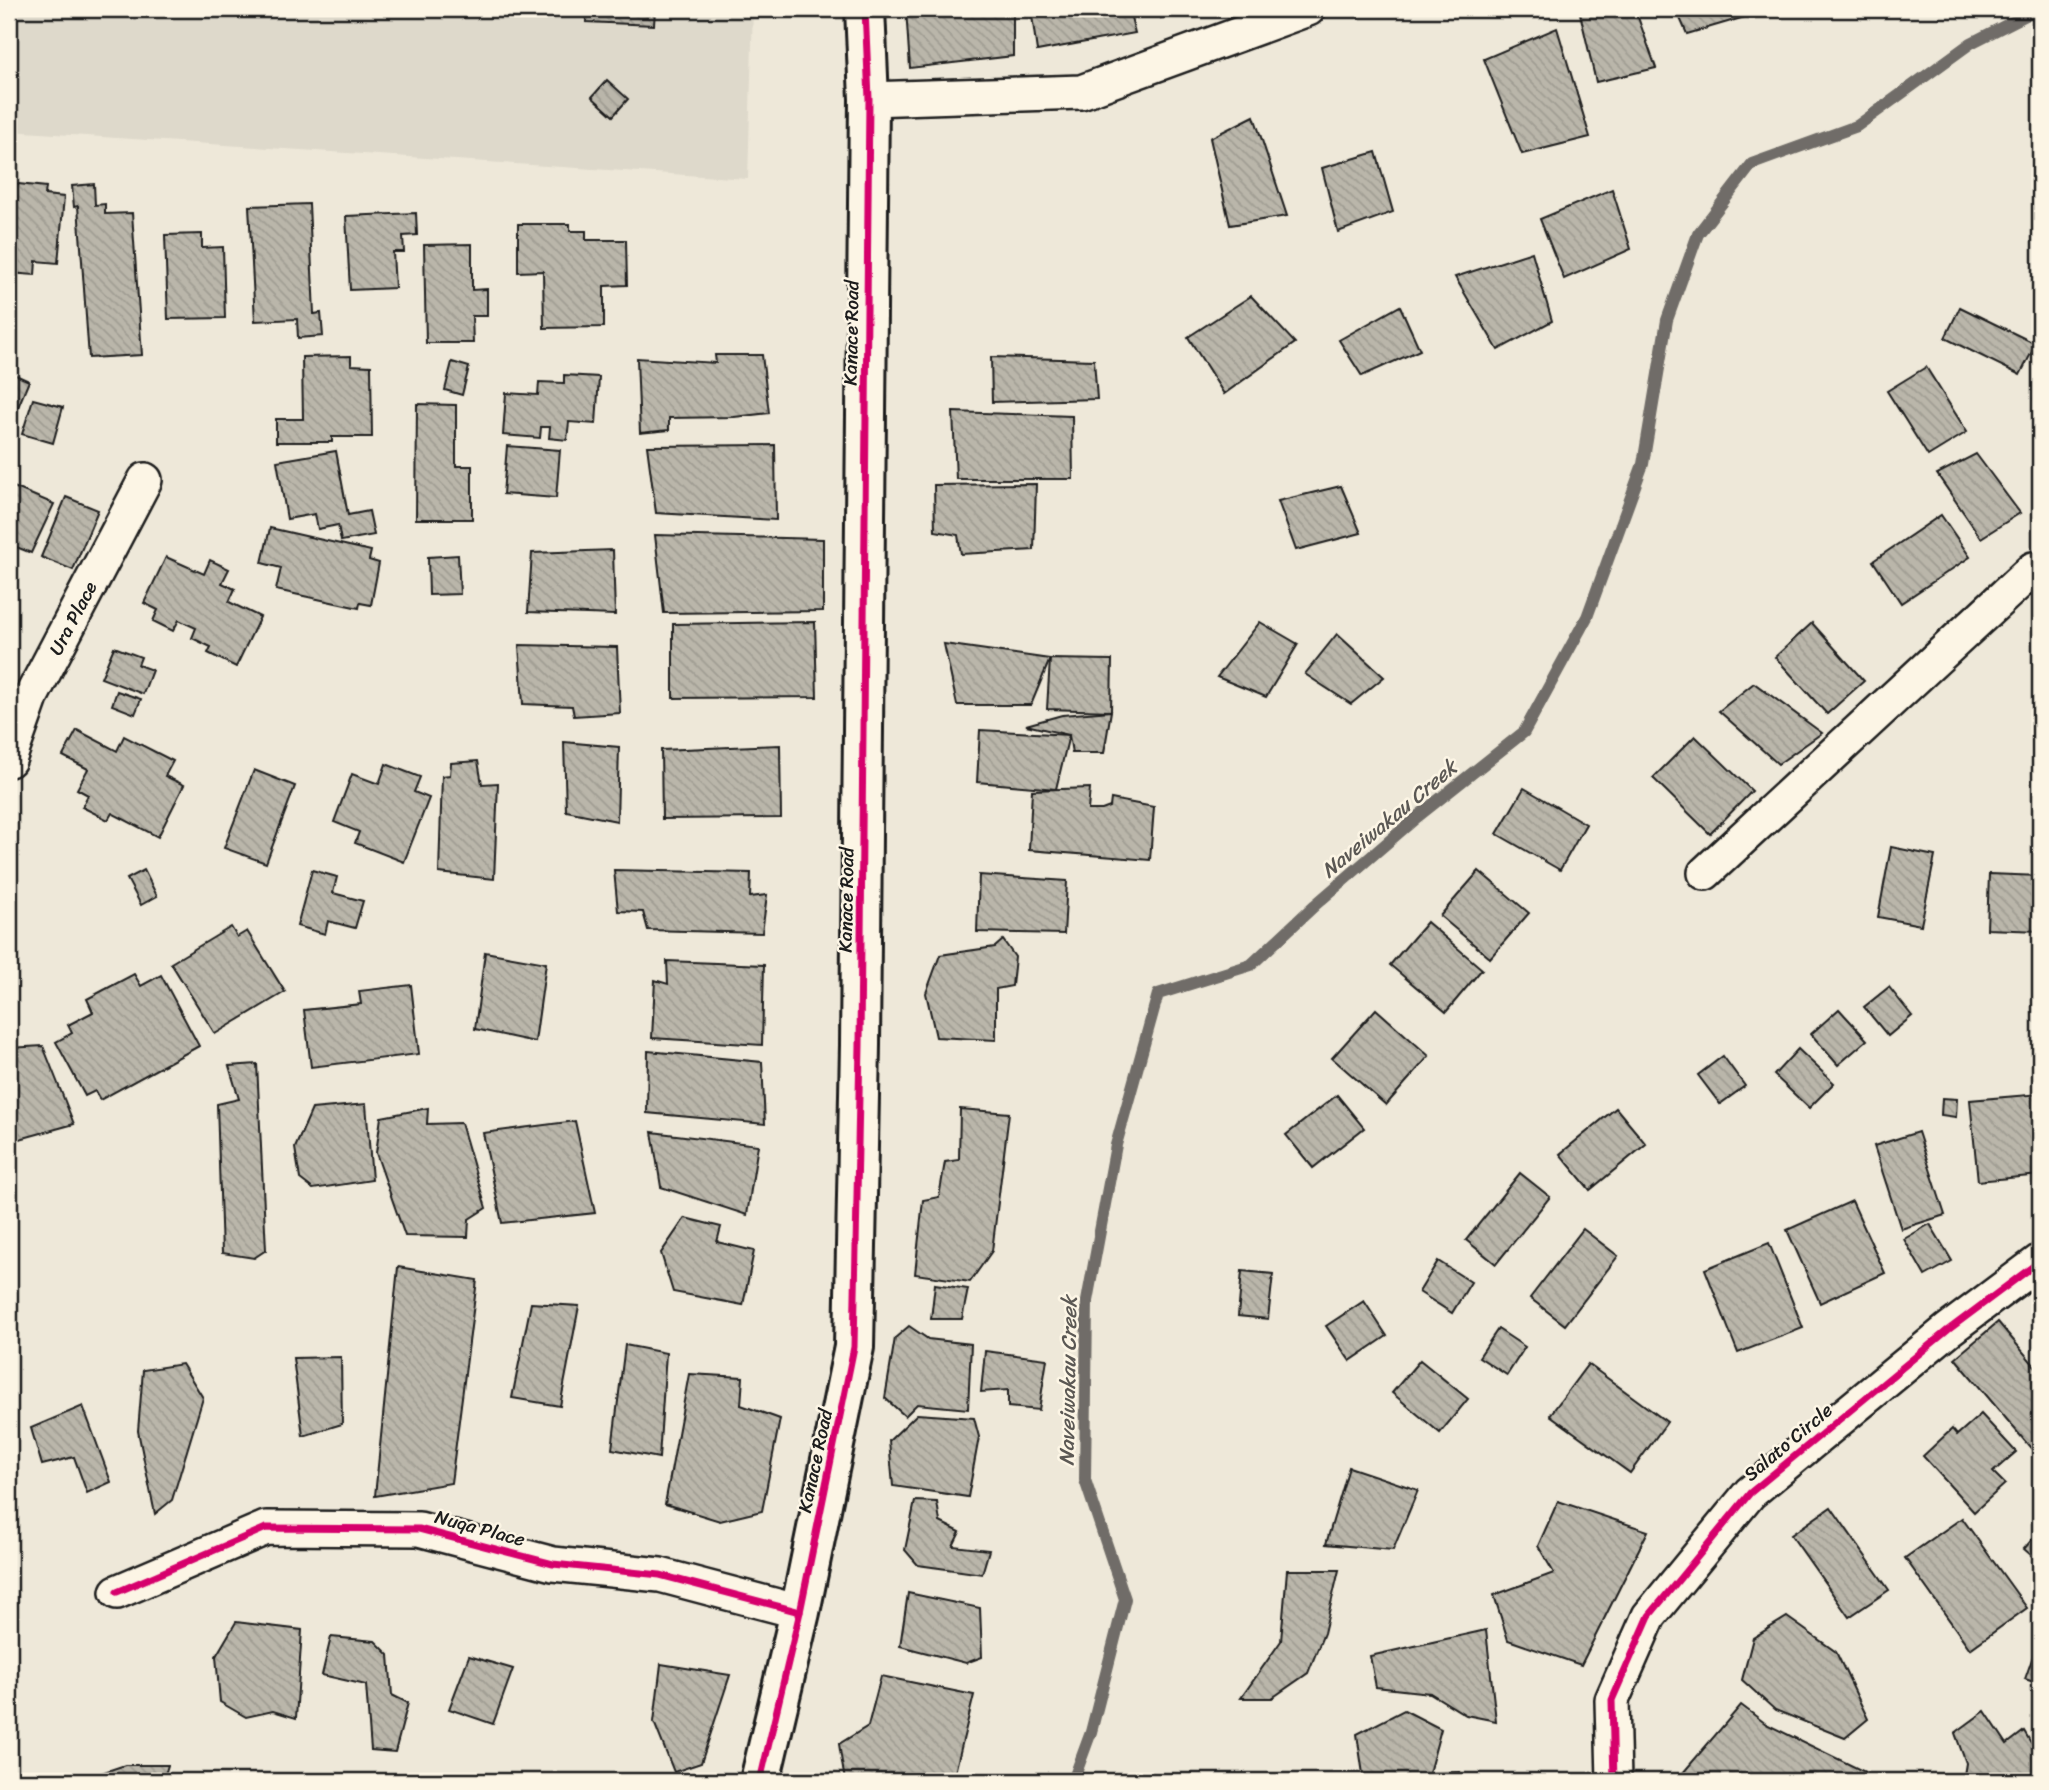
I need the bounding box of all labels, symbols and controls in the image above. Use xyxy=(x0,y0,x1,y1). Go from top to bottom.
street label: Kanace Road xyxy=(834,278,868,386)
street label: Ura Place xyxy=(39,575,106,661)
water label: Naveiwakau Creek xyxy=(1312,748,1468,888)
street label: Kanace Road xyxy=(829,845,863,953)
water label: Naveiwakau Creek xyxy=(1048,1293,1089,1466)
street label: Salato Circle xyxy=(1736,1394,1840,1490)
street label: Kanace Road xyxy=(788,1404,842,1516)
street label: Nuqa Place xyxy=(431,1500,529,1556)

